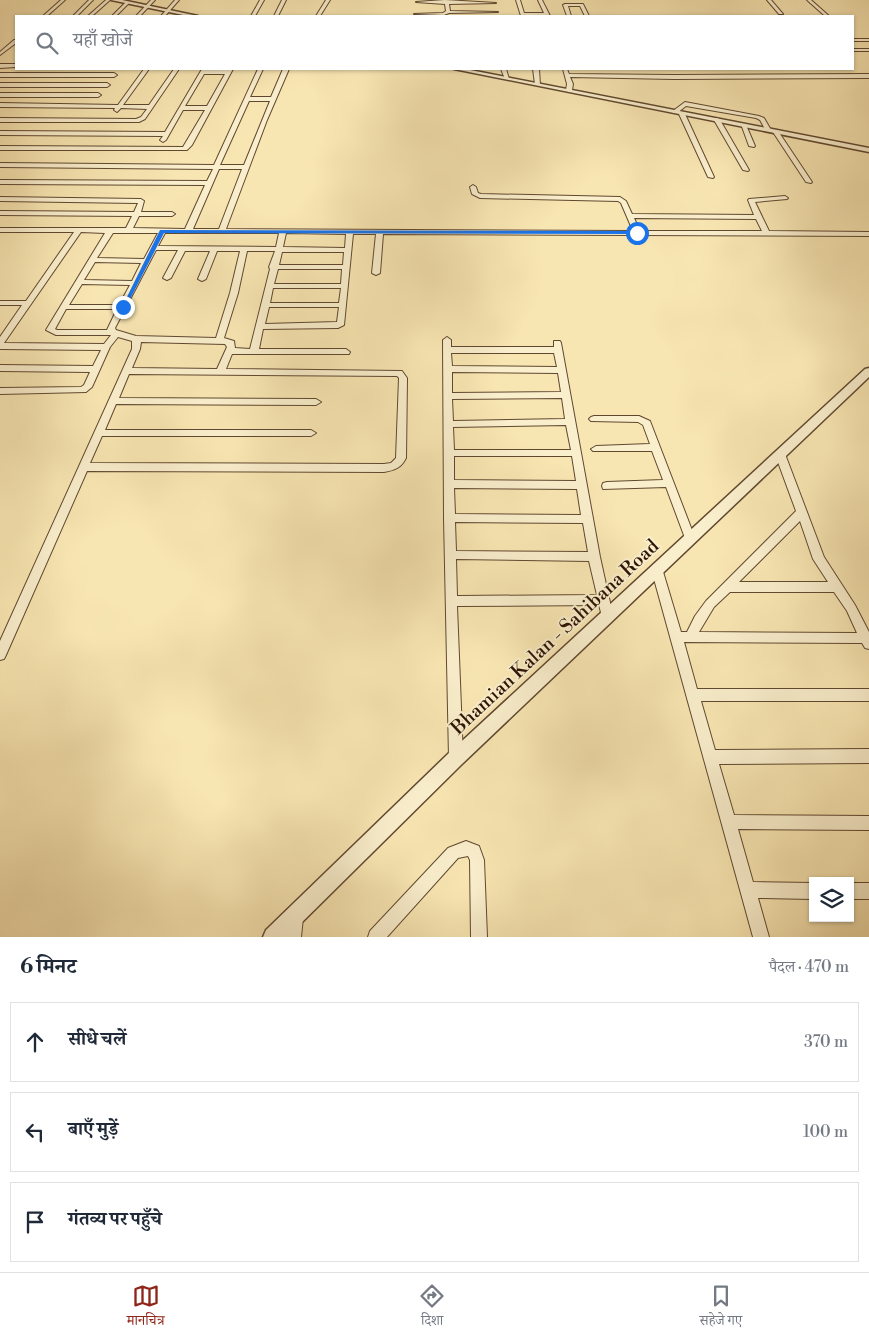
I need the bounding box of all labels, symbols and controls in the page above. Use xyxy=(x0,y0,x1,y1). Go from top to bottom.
search box xyxy=(15,15,854,70)
text: यहाँ खोजें xyxy=(73,28,133,52)
icon: search xyxy=(33,29,61,57)
route start xyxy=(626,222,649,245)
route end xyxy=(112,296,135,319)
street label: Bhamian Kalan - Sahibana Road xyxy=(445,534,664,740)
map controls xyxy=(809,877,854,922)
button: layers xyxy=(809,877,854,922)
text: 6 मिनट xyxy=(20,954,76,980)
text: पैदल · 470 m xyxy=(769,957,849,977)
text: सीधे चलें xyxy=(68,1027,126,1051)
icon: ahead xyxy=(21,1028,49,1056)
text: 370 m xyxy=(804,1032,848,1052)
text: बाएँ मुड़ें xyxy=(68,1117,118,1141)
icon: left xyxy=(21,1118,49,1146)
text: 100 m xyxy=(803,1122,848,1142)
text: गंतव्य पर पहुँचे xyxy=(68,1207,162,1231)
icon: arrive xyxy=(21,1208,49,1236)
tab: मानचित्र xyxy=(127,1282,165,1334)
tab: दिशा xyxy=(418,1282,446,1334)
tab: सहेजे गए xyxy=(700,1282,742,1334)

